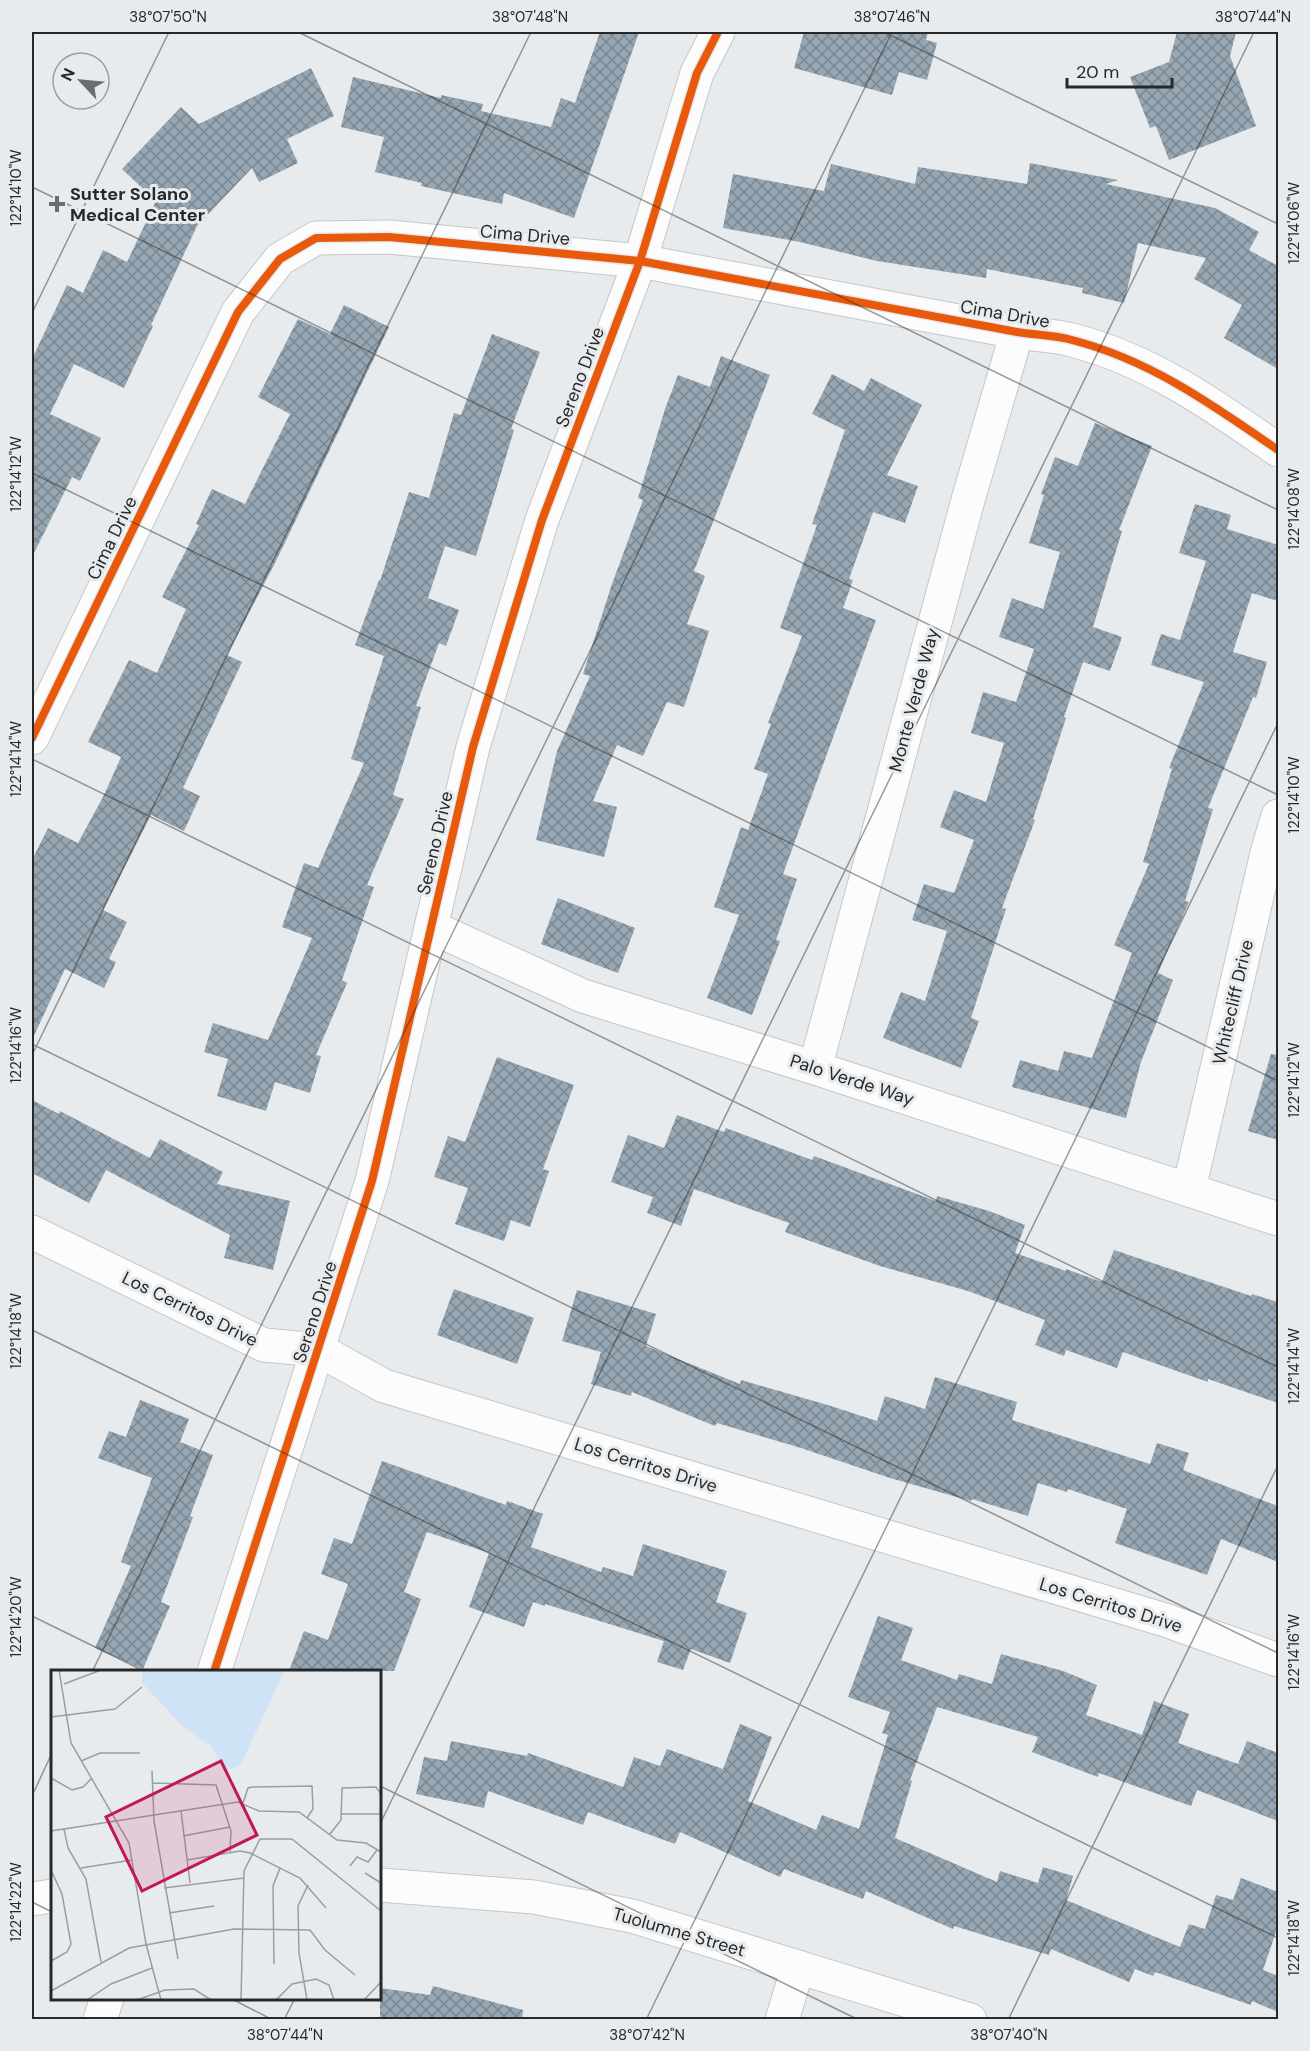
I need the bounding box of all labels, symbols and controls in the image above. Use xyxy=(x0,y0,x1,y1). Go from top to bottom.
text: 38°07'50"N xyxy=(129,7,207,27)
text: 38°07'48"N xyxy=(492,7,568,27)
text: 38°07'46"N xyxy=(854,7,930,27)
text: 38°07'44"N xyxy=(1215,7,1291,27)
north arrow xyxy=(51,51,111,111)
scale bar xyxy=(1067,51,1172,89)
text: 20 m xyxy=(1076,60,1119,84)
text: N xyxy=(56,65,80,84)
text: 122°14'10"W xyxy=(6,149,26,227)
place label: Sutter Solano Medical Center xyxy=(70,182,205,227)
text: 122°14'06"W xyxy=(1284,182,1304,264)
marker: Sutter Solano Medical Center xyxy=(48,195,66,213)
street label: Cima Drive xyxy=(479,219,571,251)
street label: Cima Drive xyxy=(958,294,1052,334)
street label: Sereno Drive xyxy=(550,323,610,431)
text: 122°14'12"W xyxy=(6,436,26,512)
text: 122°14'08"W xyxy=(1284,468,1304,550)
street label: Cima Drive xyxy=(81,492,143,584)
street label: Monte Verde Way xyxy=(883,626,945,774)
text: 122°14'14"W xyxy=(6,721,26,797)
text: 122°14'10"W xyxy=(1284,756,1304,834)
street label: Sereno Drive xyxy=(411,789,459,897)
street label: Whitecliff Drive xyxy=(1207,937,1259,1067)
text: 122°14'16"W xyxy=(6,1006,26,1083)
text: 122°14'12"W xyxy=(1284,1042,1304,1118)
street label: Palo Verde Way xyxy=(787,1049,917,1111)
street label: Sereno Drive xyxy=(287,1258,343,1366)
street label: Los Cerritos Drive xyxy=(118,1266,262,1352)
text: 122°14'18"W xyxy=(6,1293,26,1369)
text: 122°14'14"W xyxy=(1284,1328,1304,1404)
street label: Los Cerritos Drive xyxy=(572,1432,720,1498)
street label: Los Cerritos Drive xyxy=(1037,1572,1185,1638)
text: 122°14'20"W xyxy=(6,1576,26,1657)
text: 122°14'16"W xyxy=(1284,1613,1304,1690)
inset map xyxy=(51,1670,381,2000)
text: 122°14'22"W xyxy=(6,1862,26,1942)
text: 122°14'18"W xyxy=(1284,1900,1304,1976)
street label: Tuolumne Street xyxy=(610,1902,748,1962)
text: 38°07'44"N xyxy=(247,2025,323,2045)
text: 38°07'42"N xyxy=(609,2025,685,2045)
text: 38°07'40"N xyxy=(970,2025,1048,2045)

